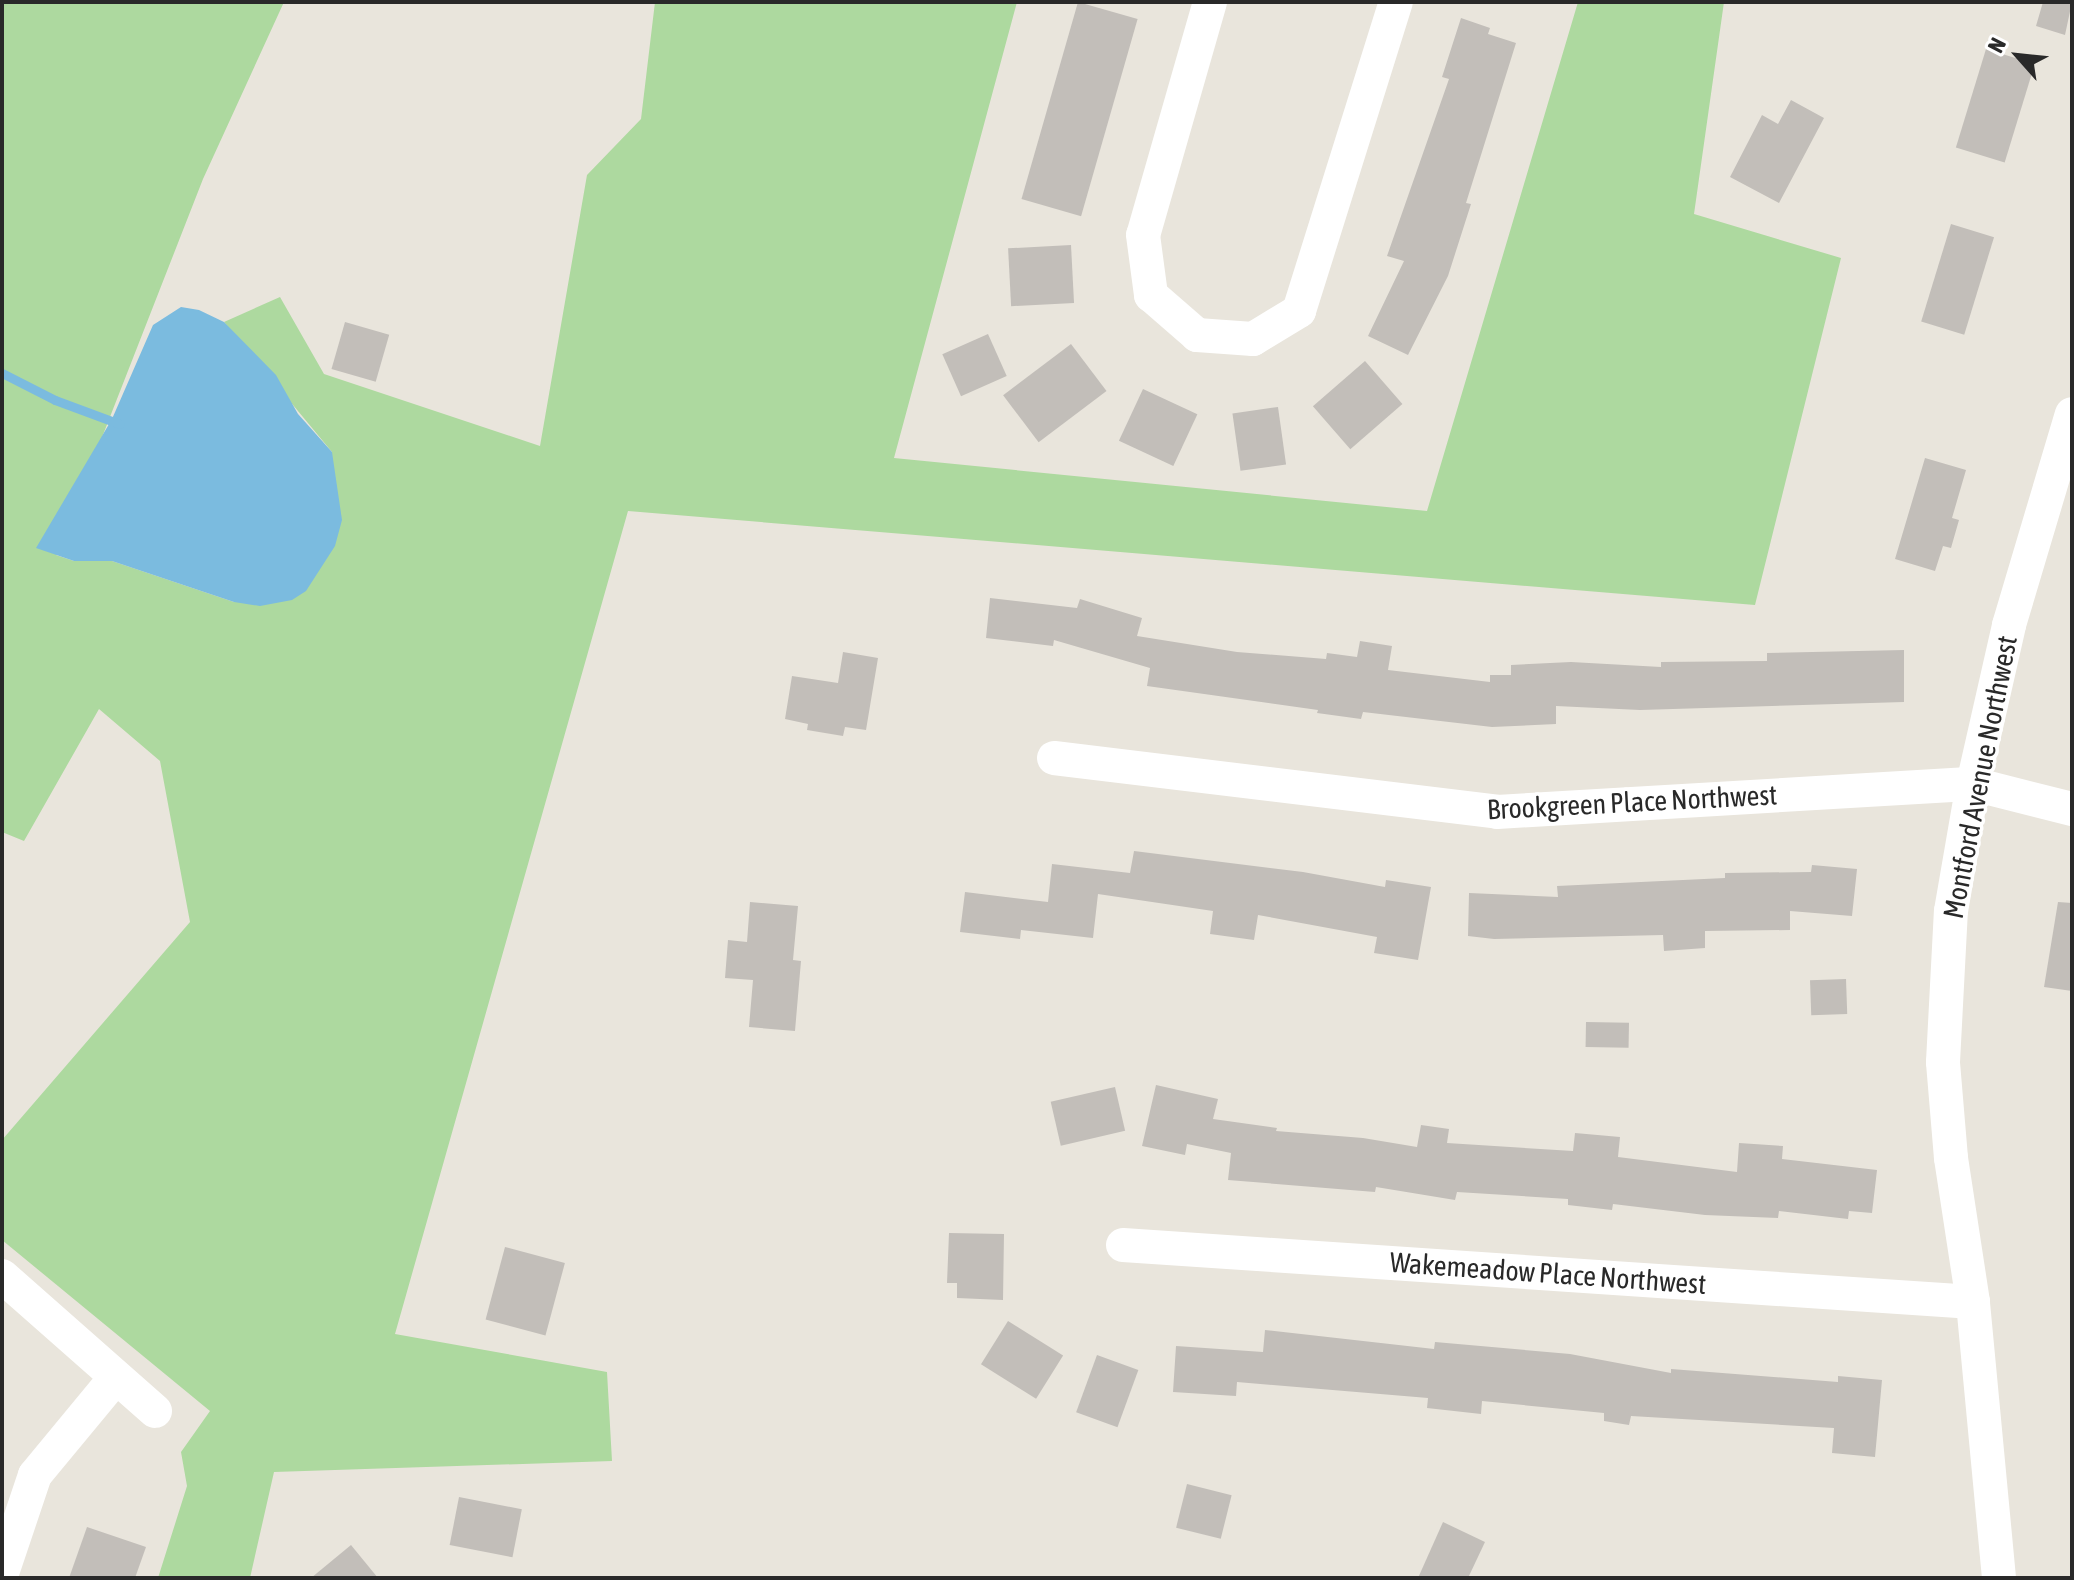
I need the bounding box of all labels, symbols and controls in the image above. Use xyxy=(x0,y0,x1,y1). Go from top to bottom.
north arrow xyxy=(1978,16,2058,96)
text: N xyxy=(1982,33,2011,57)
street label: Montford Avenue Northwest xyxy=(1936,633,2024,921)
street label: Brookgreen Place Northwest xyxy=(1486,778,1778,826)
street label: Wakemeadow Place Northwest xyxy=(1389,1245,1707,1301)

